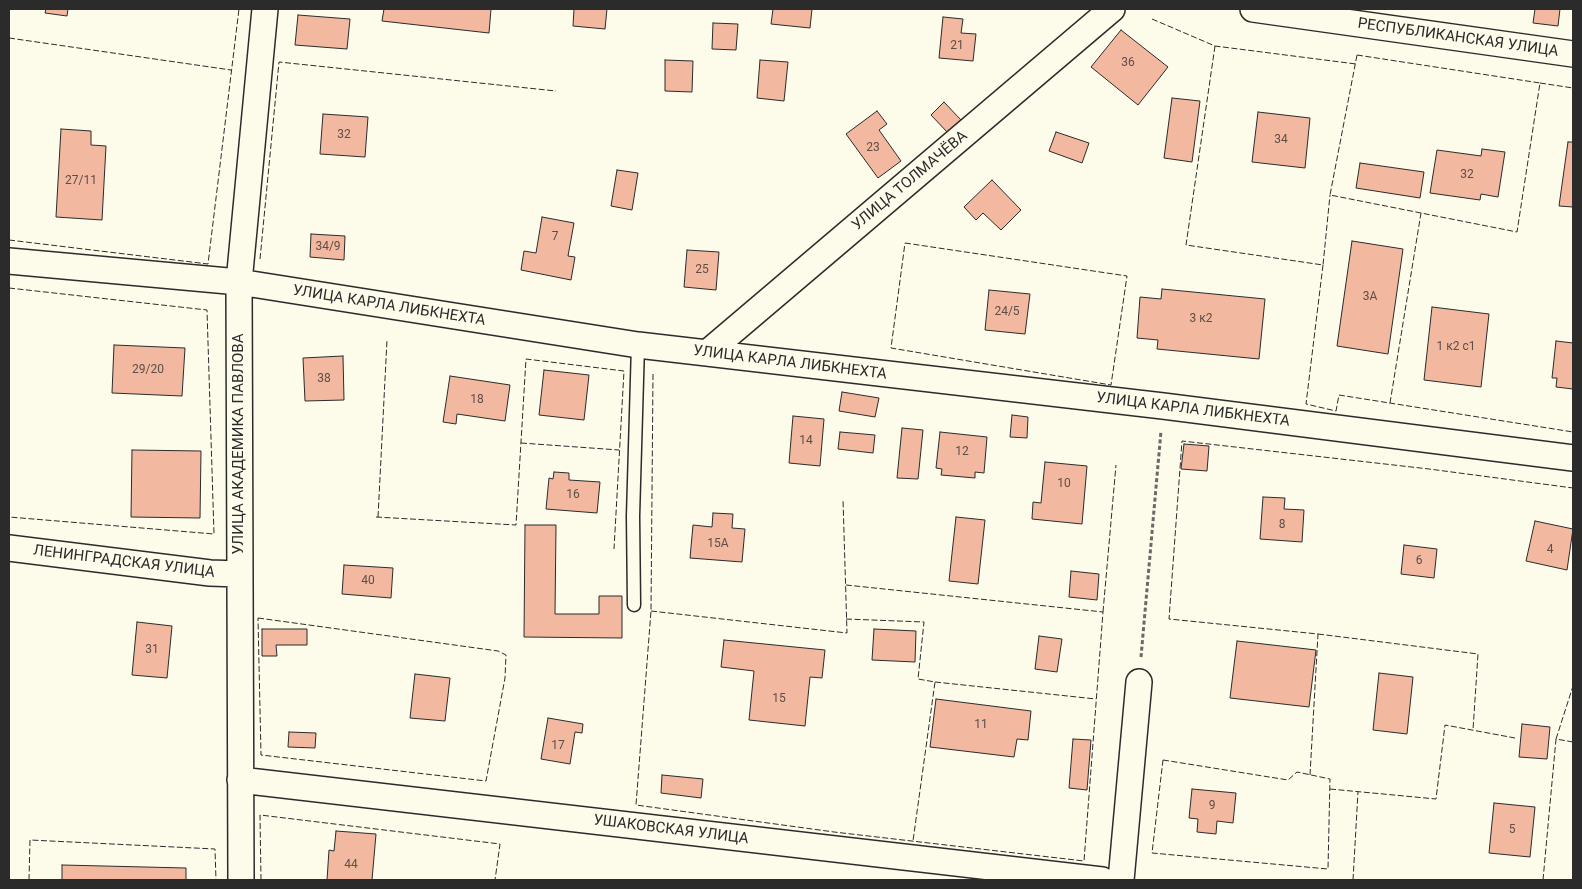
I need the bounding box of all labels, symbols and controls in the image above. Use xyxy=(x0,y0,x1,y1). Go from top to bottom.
street label: РЕСПУБЛИКАНСКАЯ УЛИЦА xyxy=(1356,15,1560,61)
house number: 21 xyxy=(950,39,964,53)
house number: 36 xyxy=(1121,56,1135,70)
house number: 32 xyxy=(337,128,351,142)
street label: УЛИЦА ТОЛМАЧЁВА xyxy=(849,128,971,234)
house number: 34 xyxy=(1274,133,1288,147)
house number: 23 xyxy=(866,141,880,155)
house number: 32 xyxy=(1460,168,1474,182)
house number: 27/11 xyxy=(65,174,97,188)
house number: 7 xyxy=(552,230,558,244)
house number: 34/9 xyxy=(315,240,341,254)
house number: 25 xyxy=(695,263,709,277)
street label: УЛИЦА КАРЛА ЛИБКНЕХТА xyxy=(291,282,487,330)
house number: 3А xyxy=(1363,290,1377,304)
house number: 24/5 xyxy=(994,305,1020,319)
house number: 3 к2 xyxy=(1190,312,1212,326)
street label: УЛИЦА АКАДЕМИКА ПАВЛОВА xyxy=(230,334,248,554)
house number: 1 к2 с1 xyxy=(1437,340,1475,354)
street label: УЛИЦА КАРЛА ЛИБКНЕХТА xyxy=(692,342,888,384)
house number: 29/20 xyxy=(132,363,164,377)
house number: 38 xyxy=(317,372,331,386)
street label: УЛИЦА КАРЛА ЛИБКНЕХТА xyxy=(1095,389,1291,431)
house number: 18 xyxy=(470,393,484,407)
house number: 14 xyxy=(799,434,813,448)
house number: 12 xyxy=(955,445,969,459)
house number: 10 xyxy=(1057,477,1071,491)
house number: 16 xyxy=(566,488,580,502)
house number: 8 xyxy=(1279,518,1285,532)
house number: 15А xyxy=(707,537,729,551)
street label: ЛЕНИНГРАДСКАЯ УЛИЦА xyxy=(32,542,216,582)
house number: 4 xyxy=(1547,543,1553,557)
house number: 6 xyxy=(1416,554,1422,568)
house number: 40 xyxy=(361,574,375,588)
house number: 31 xyxy=(145,643,159,657)
house number: 15 xyxy=(772,692,786,706)
house number: 11 xyxy=(974,718,988,732)
house number: 17 xyxy=(551,739,565,753)
house number: 9 xyxy=(1209,799,1215,813)
street label: УШАКОВСКАЯ УЛИЦА xyxy=(592,812,750,848)
house number: 5 xyxy=(1509,823,1515,837)
house number: 44 xyxy=(344,858,358,872)

